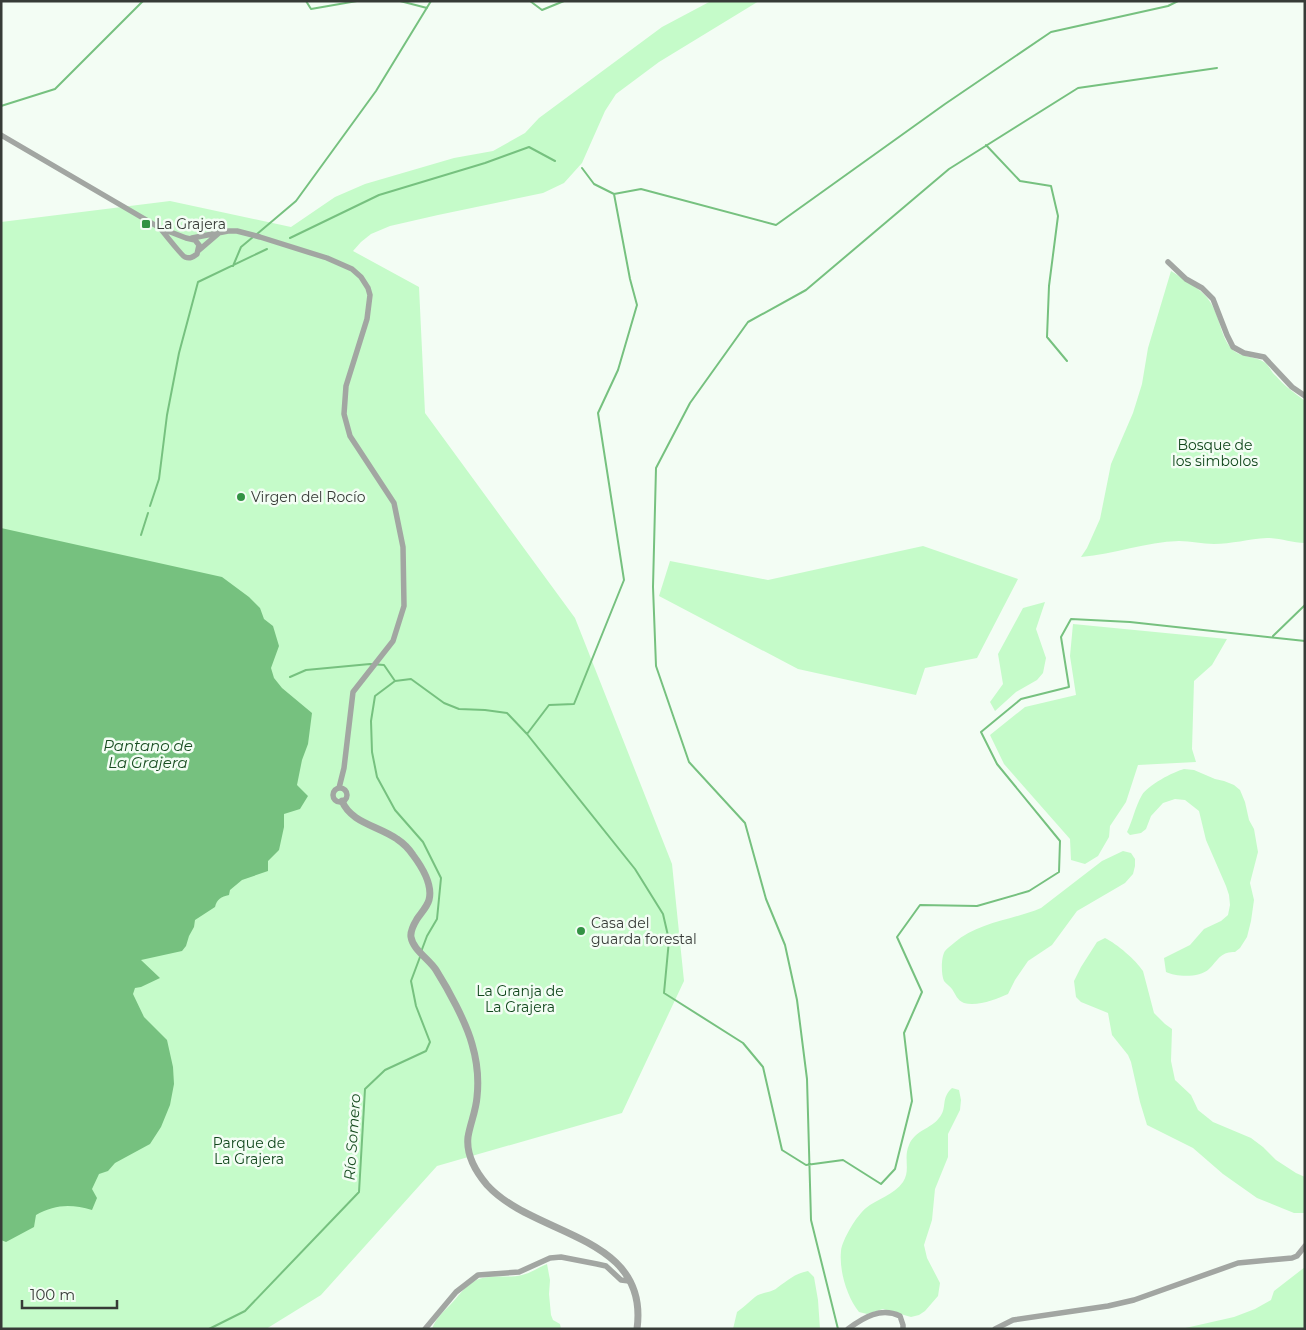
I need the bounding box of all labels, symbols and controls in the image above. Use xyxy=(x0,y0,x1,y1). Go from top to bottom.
place label: La Grajera xyxy=(156,215,226,233)
marker: La Grajera xyxy=(140,218,152,230)
park label: Bosque de los simbolos xyxy=(1172,436,1258,470)
place label: Virgen del Rocío xyxy=(251,488,366,506)
marker: Virgen del Rocío xyxy=(235,491,247,503)
water label: Pantano de La Grajera xyxy=(103,736,193,772)
place label: Casa del guarda forestal xyxy=(591,914,697,948)
marker: Casa del guarda forestal xyxy=(575,925,587,937)
park label: La Granja de La Grajera xyxy=(476,982,564,1016)
water label: Río Somero xyxy=(339,1093,365,1181)
park label: Parque de La Grajera xyxy=(213,1134,285,1168)
scale bar xyxy=(22,1278,118,1310)
text: 100 m xyxy=(30,1285,75,1304)

